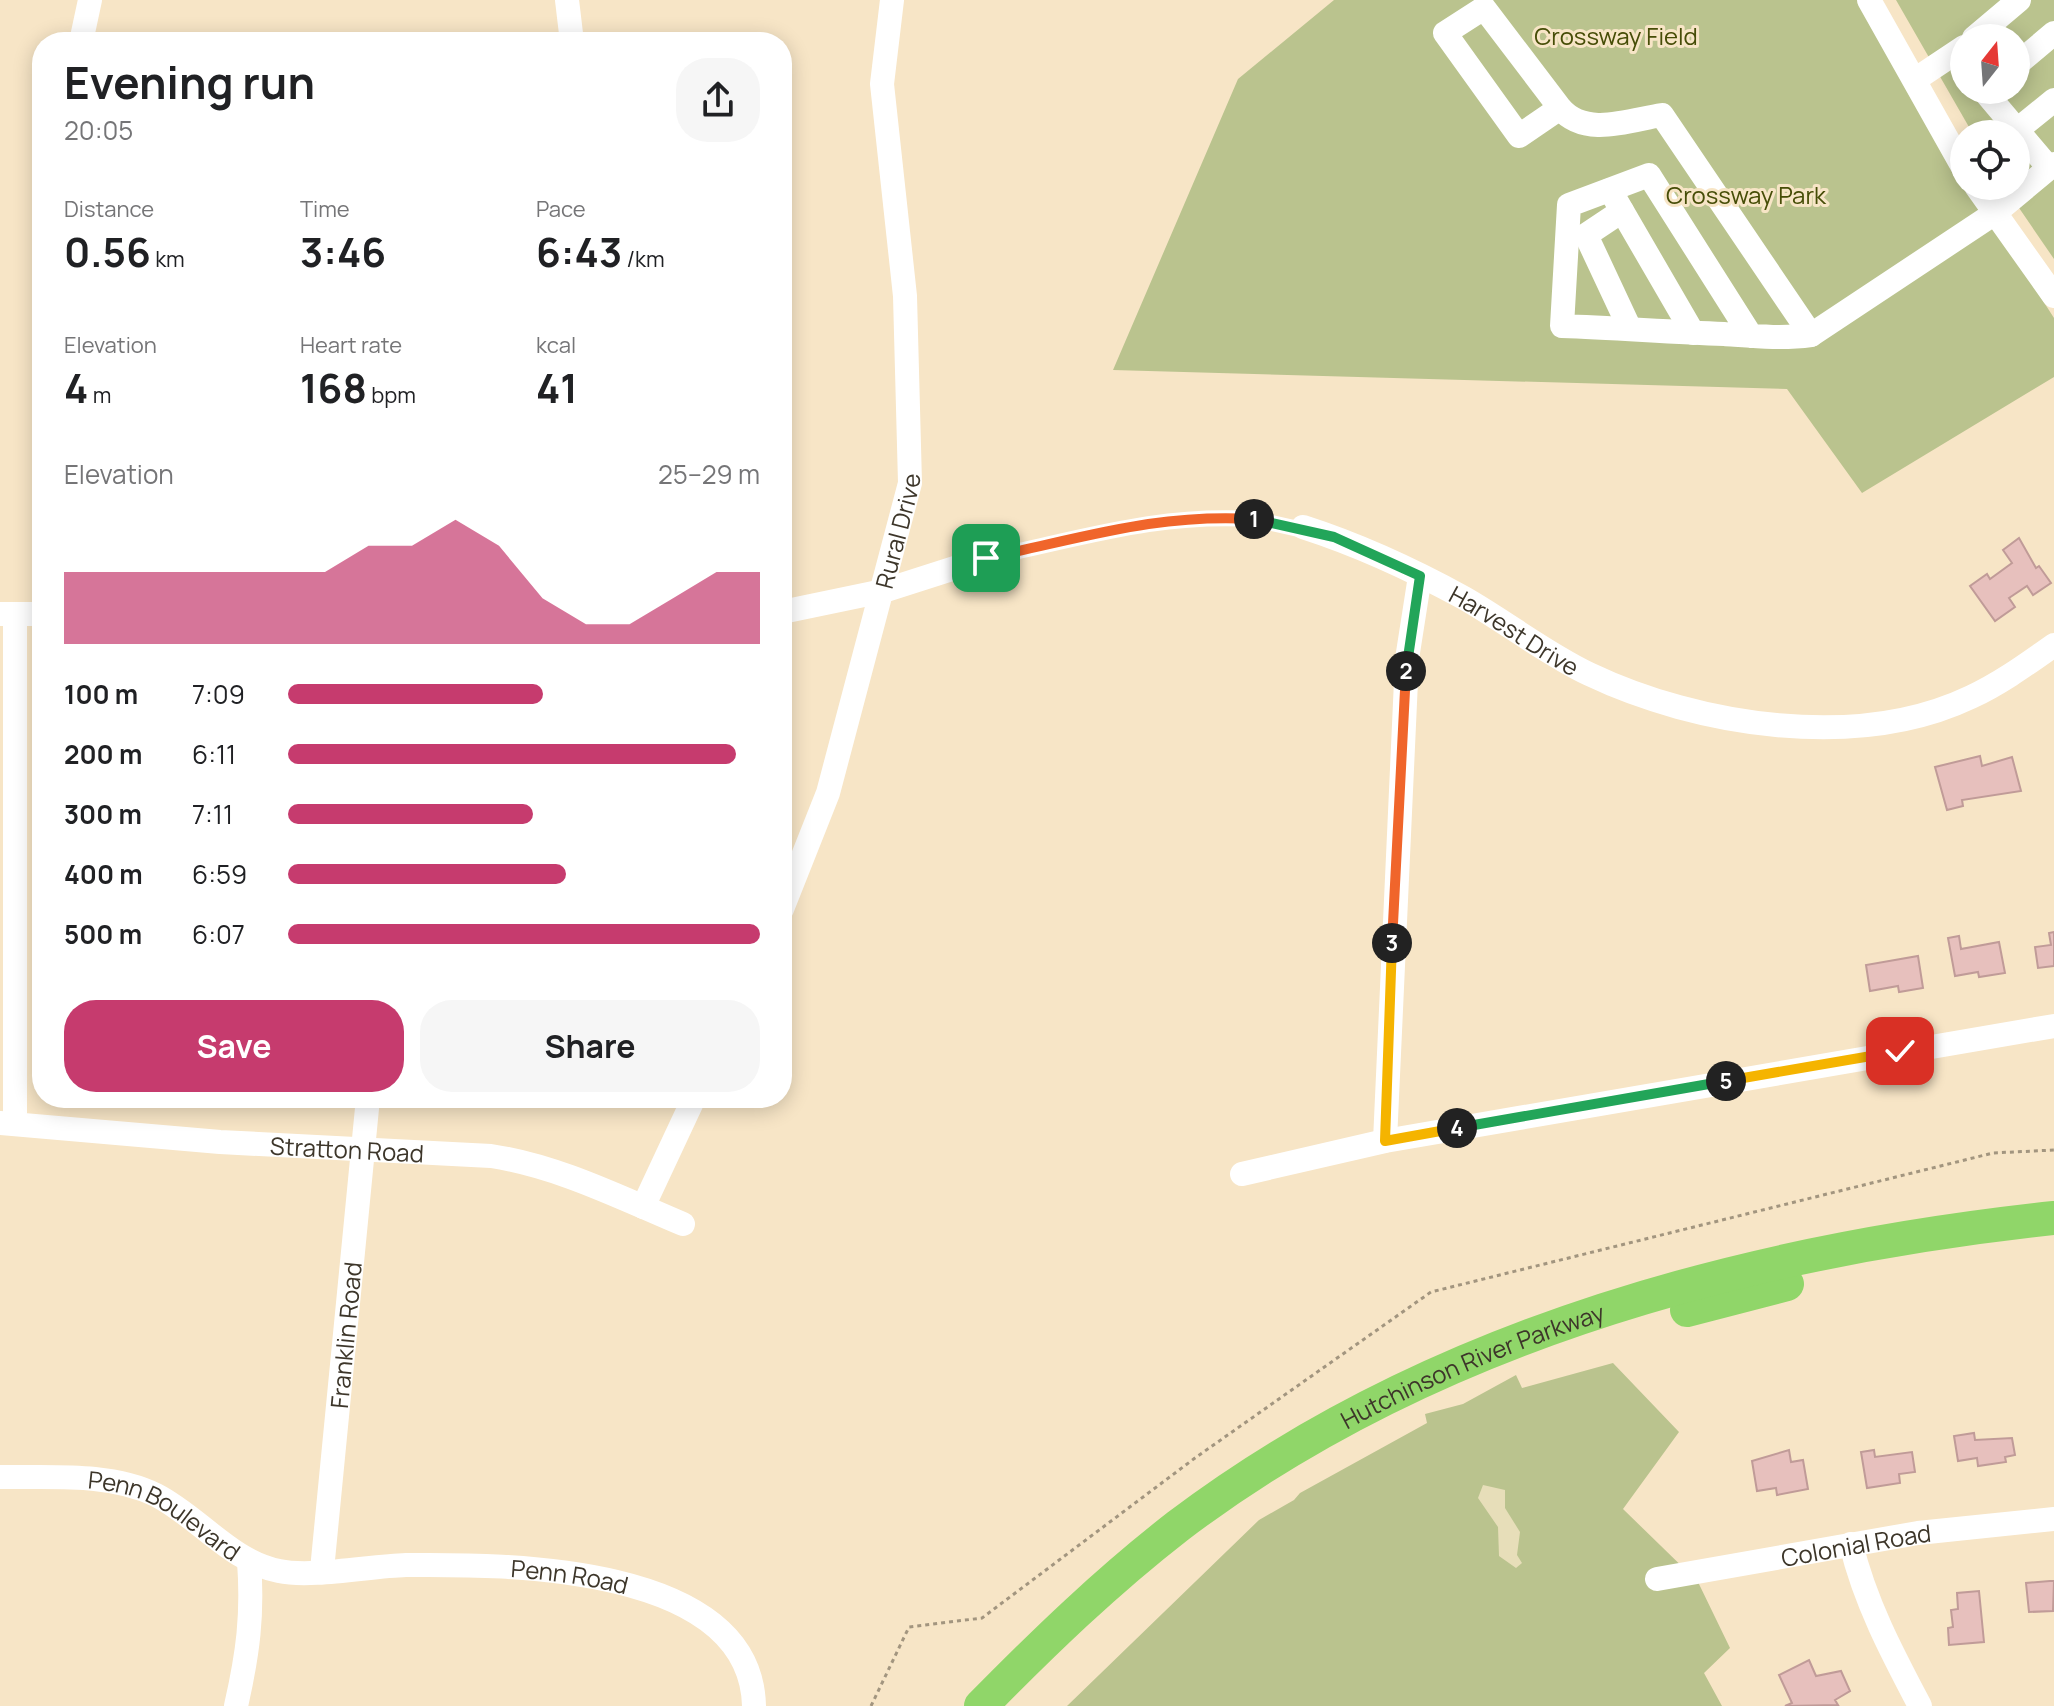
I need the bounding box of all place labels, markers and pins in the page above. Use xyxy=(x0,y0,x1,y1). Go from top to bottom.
pin: 1 xyxy=(1234,499,1274,539)
pin xyxy=(952,524,1020,592)
pin: 2 xyxy=(1386,651,1426,691)
pin: 3 xyxy=(1372,923,1412,963)
pin xyxy=(1866,1017,1934,1085)
pin: 5 xyxy=(1706,1061,1746,1101)
pin: 4 xyxy=(1437,1108,1477,1148)

